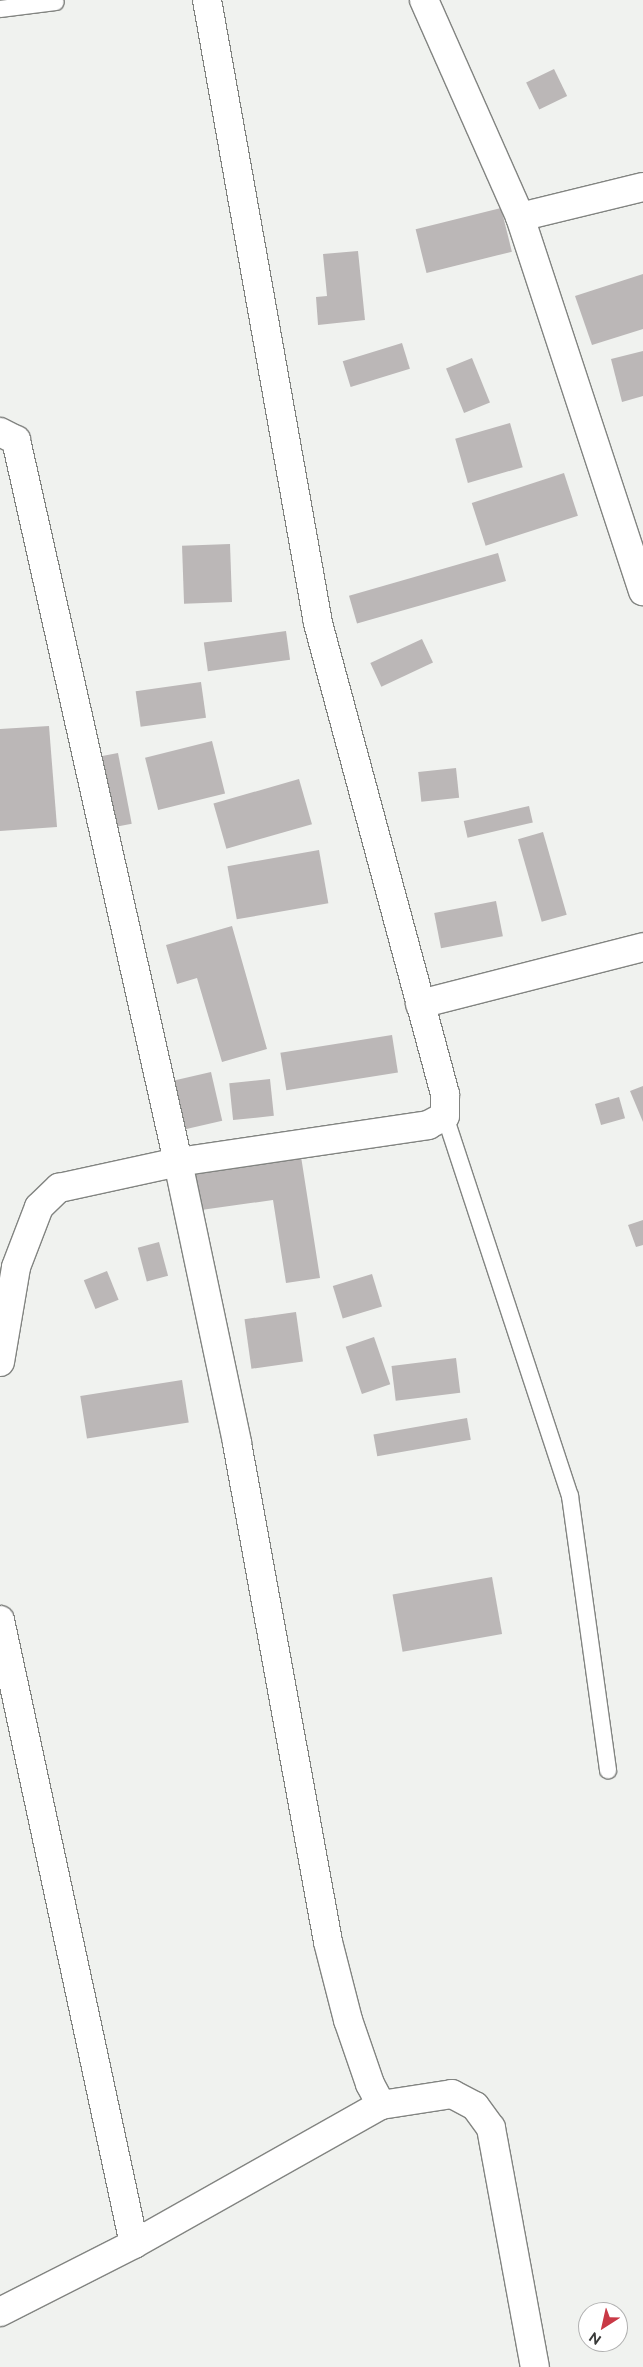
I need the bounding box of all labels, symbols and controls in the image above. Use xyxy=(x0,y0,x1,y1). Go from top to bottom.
north arrow xyxy=(578,2302,628,2352)
text: N xyxy=(586,2329,604,2348)

